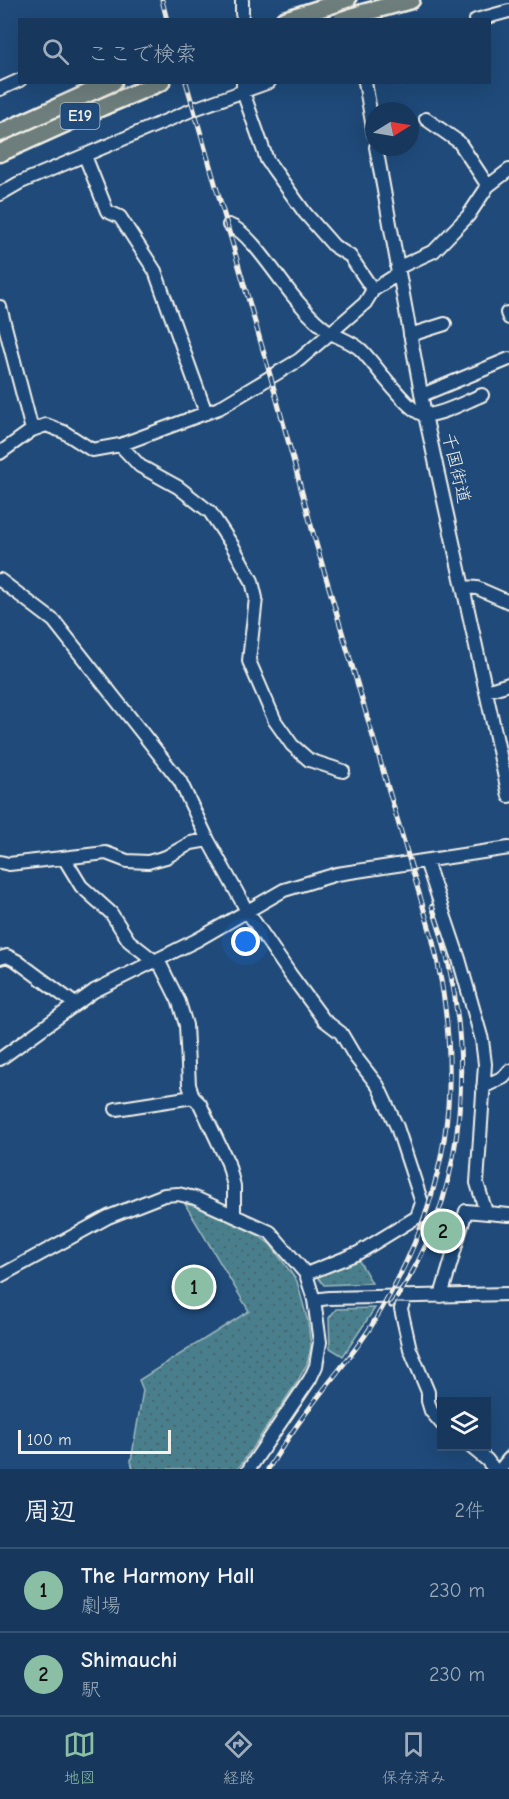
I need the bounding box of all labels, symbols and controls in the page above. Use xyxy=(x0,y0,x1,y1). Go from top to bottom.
search box xyxy=(18,18,491,84)
icon: search xyxy=(39,35,72,68)
text: ここで検索 xyxy=(87,41,197,67)
north arrow xyxy=(365,102,419,156)
road number: E19 xyxy=(60,103,100,129)
street label: 千国街道 xyxy=(438,431,474,505)
your location xyxy=(231,927,260,956)
pin: 2 xyxy=(424,1208,462,1254)
pin: 1 xyxy=(174,1264,214,1310)
map controls xyxy=(437,1397,491,1451)
button: layers xyxy=(437,1397,491,1451)
scale bar xyxy=(18,1427,171,1454)
text: 100 m xyxy=(27,1431,71,1449)
text: 周辺 xyxy=(24,1497,76,1527)
text: 2件 xyxy=(455,1499,485,1522)
text: The Harmony Hall xyxy=(81,1563,255,1589)
text: 1 xyxy=(40,1579,47,1602)
text: 230 m xyxy=(429,1579,485,1602)
text: 劇場 xyxy=(81,1594,121,1617)
text: Shimauchi xyxy=(81,1647,177,1673)
text: 2 xyxy=(39,1663,48,1686)
text: 230 m xyxy=(429,1663,485,1686)
text: 駅 xyxy=(81,1678,101,1701)
tab: 地図 xyxy=(63,1728,96,1788)
tab: 経路 xyxy=(222,1728,255,1788)
tab: 保存済み xyxy=(382,1728,446,1788)

